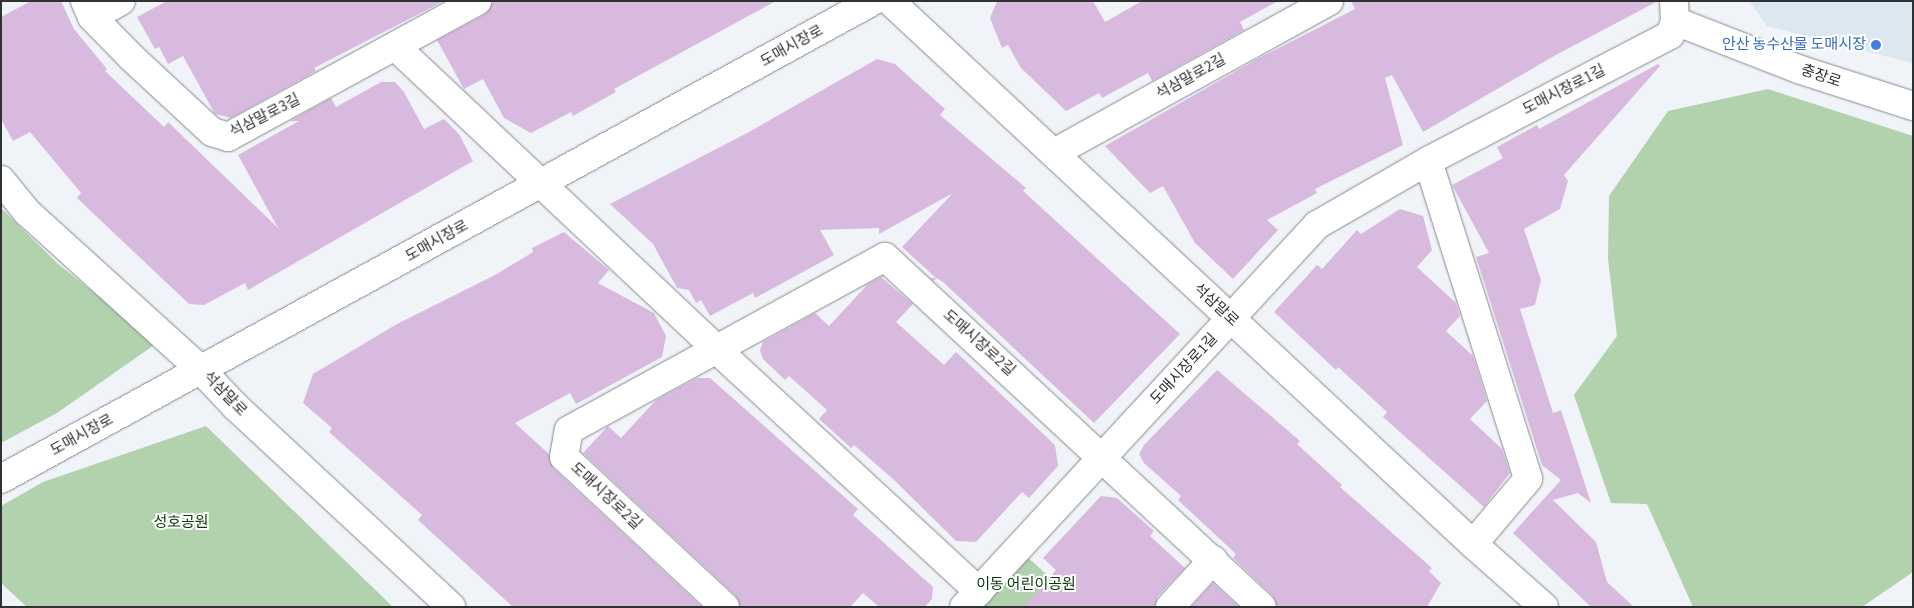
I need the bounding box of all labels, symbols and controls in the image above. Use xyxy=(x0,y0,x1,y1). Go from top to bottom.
street label: 도매시장로 xyxy=(757,21,827,71)
place label: 안산 농수산물 도매시장 xyxy=(1722,36,1866,54)
marker: 안산 농수산물 도매시장 xyxy=(1870,39,1882,51)
street label: 석삼말로2길 xyxy=(1153,51,1229,103)
street label: 도매시장로1길 xyxy=(1520,61,1608,119)
street label: 충장로 xyxy=(1798,61,1844,91)
street label: 석삼말로3길 xyxy=(227,91,303,141)
street label: 도매시장로 xyxy=(402,216,472,266)
street label: 석삼말로 xyxy=(1190,280,1242,330)
street label: 도매시장로2길 xyxy=(939,306,1019,380)
street label: 도매시장로1길 xyxy=(1147,330,1221,408)
street label: 석삼말로 xyxy=(199,368,251,420)
street label: 도매시장로 xyxy=(47,410,117,460)
street label: 도매시장로2길 xyxy=(567,459,645,533)
park label: 성호공원 xyxy=(153,514,209,532)
park label: 이동 어린이공원 xyxy=(976,576,1076,594)

